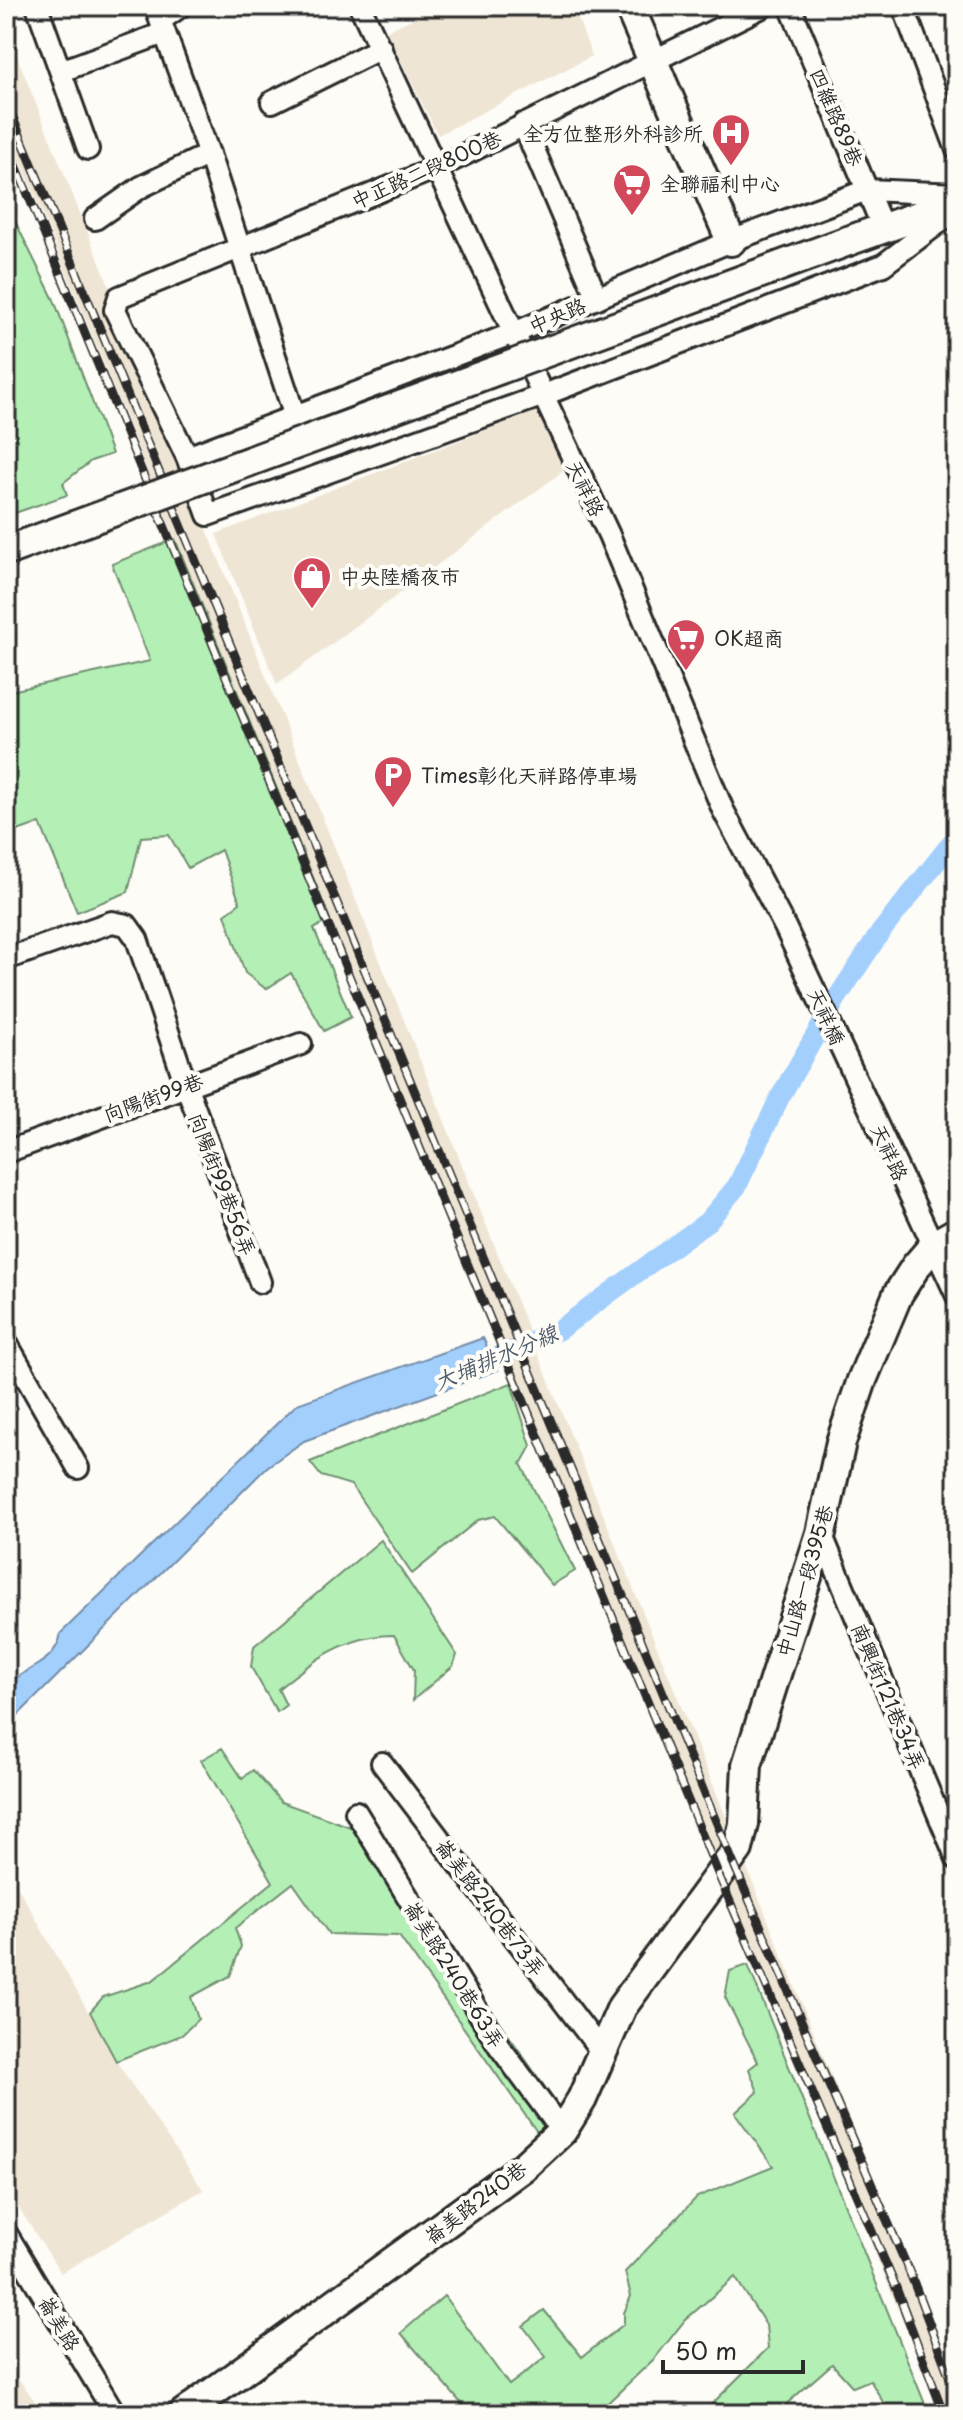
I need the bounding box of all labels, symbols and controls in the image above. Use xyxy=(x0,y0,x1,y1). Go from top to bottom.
street label: 四維路89巷 xyxy=(803,63,872,172)
hospital icon: 全方位整形外科診所 xyxy=(710,112,752,167)
place label: 全方位整形外科診所 xyxy=(523,118,703,148)
street label: 中正路二段800巷 xyxy=(346,122,507,216)
supermarket icon: 全聯福利中心 xyxy=(611,162,653,217)
place label: 全聯福利中心 xyxy=(660,168,780,198)
street label: 中央路 xyxy=(524,289,591,341)
street label: 天祥路 xyxy=(559,454,613,522)
shop icon: 中央陸橋夜市 xyxy=(291,555,333,610)
place label: 中央陸橋夜市 xyxy=(340,561,460,591)
supermarket icon: OK超商 xyxy=(665,617,707,672)
place label: OK超商 xyxy=(714,623,784,653)
parking icon: Times彰化天祥路停車場 xyxy=(372,754,414,809)
place label: Times彰化天祥路停車場 xyxy=(421,760,638,790)
street label: 天祥橋 xyxy=(801,982,853,1050)
street label: 向陽街99巷 xyxy=(99,1065,208,1129)
street label: 向陽街99巷56弄 xyxy=(182,1108,264,1260)
street label: 天祥路 xyxy=(864,1118,917,1186)
water label: 大埔排水分線 xyxy=(428,1315,563,1397)
street label: 中山路一段395巷 xyxy=(768,1500,840,1661)
street label: 南興街121巷34弄 xyxy=(844,1618,934,1774)
street label: 崙美路240巷73弄 xyxy=(429,1832,553,1982)
street label: 崙美路240巷63弄 xyxy=(398,1895,512,2053)
street label: 崙美路240巷 xyxy=(417,2153,533,2251)
street label: 崙美路 xyxy=(32,2290,89,2357)
scale bar xyxy=(663,2324,803,2374)
text: 50 m xyxy=(675,2332,737,2368)

